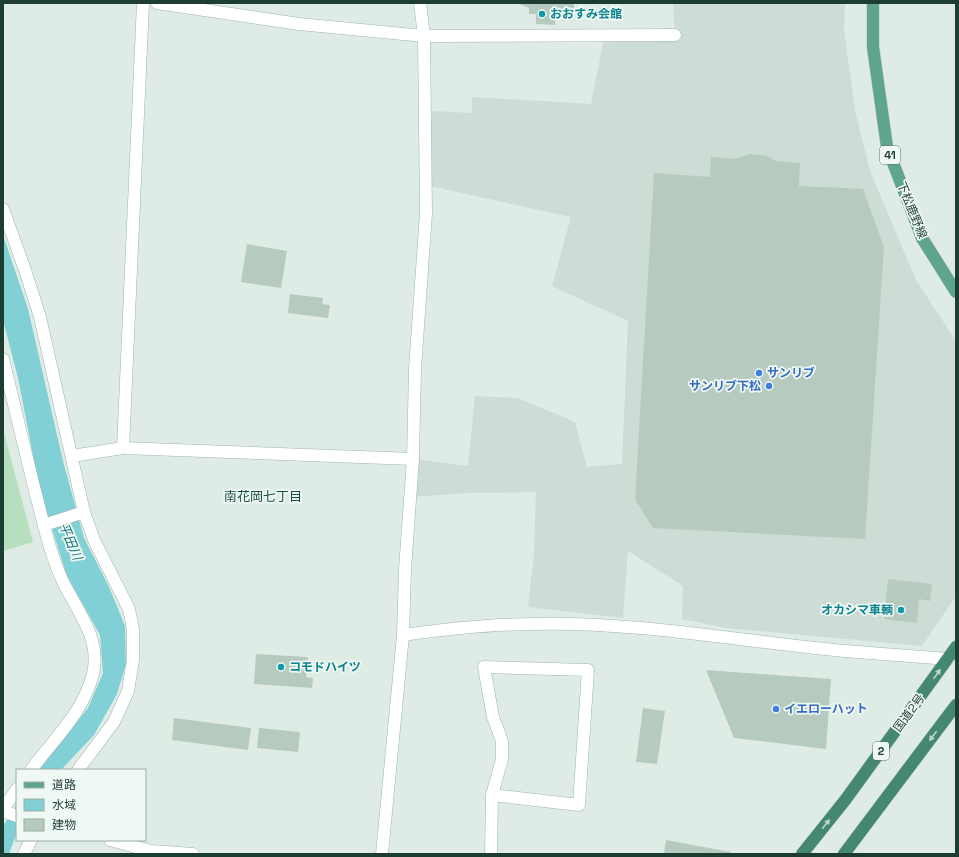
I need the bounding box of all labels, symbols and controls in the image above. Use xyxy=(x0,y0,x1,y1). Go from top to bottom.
place label: おおすみ会館 xyxy=(550,6,622,22)
marker: おおすみ会館 xyxy=(537,9,547,19)
road number: 41 xyxy=(880,146,900,164)
street label: 下松鹿野線 xyxy=(893,179,931,241)
place label: サンリブ xyxy=(767,365,815,381)
marker: サンリブ xyxy=(754,368,764,378)
place label: サンリブ下松 xyxy=(689,378,761,394)
marker: サンリブ下松 xyxy=(764,381,774,391)
district label: 南花岡七丁目 xyxy=(224,488,302,505)
water label: 平田川 xyxy=(55,520,87,564)
place label: オカシマ車輌 xyxy=(821,602,893,618)
marker: オカシマ車輌 xyxy=(896,605,906,615)
place label: コモドハイツ xyxy=(289,659,361,675)
marker: コモドハイツ xyxy=(276,662,286,672)
one-way arrow xyxy=(933,669,941,679)
street label: 国道2号 xyxy=(890,691,928,735)
place label: イエローハット xyxy=(784,701,868,717)
marker: イエローハット xyxy=(771,704,781,714)
one-way arrow xyxy=(929,731,937,742)
road number: 2 xyxy=(873,742,889,760)
legend xyxy=(16,769,146,841)
text: 道路 xyxy=(52,777,76,793)
text: 水域 xyxy=(52,797,76,813)
text: 建物 xyxy=(52,817,76,833)
one-way arrow xyxy=(822,818,831,829)

